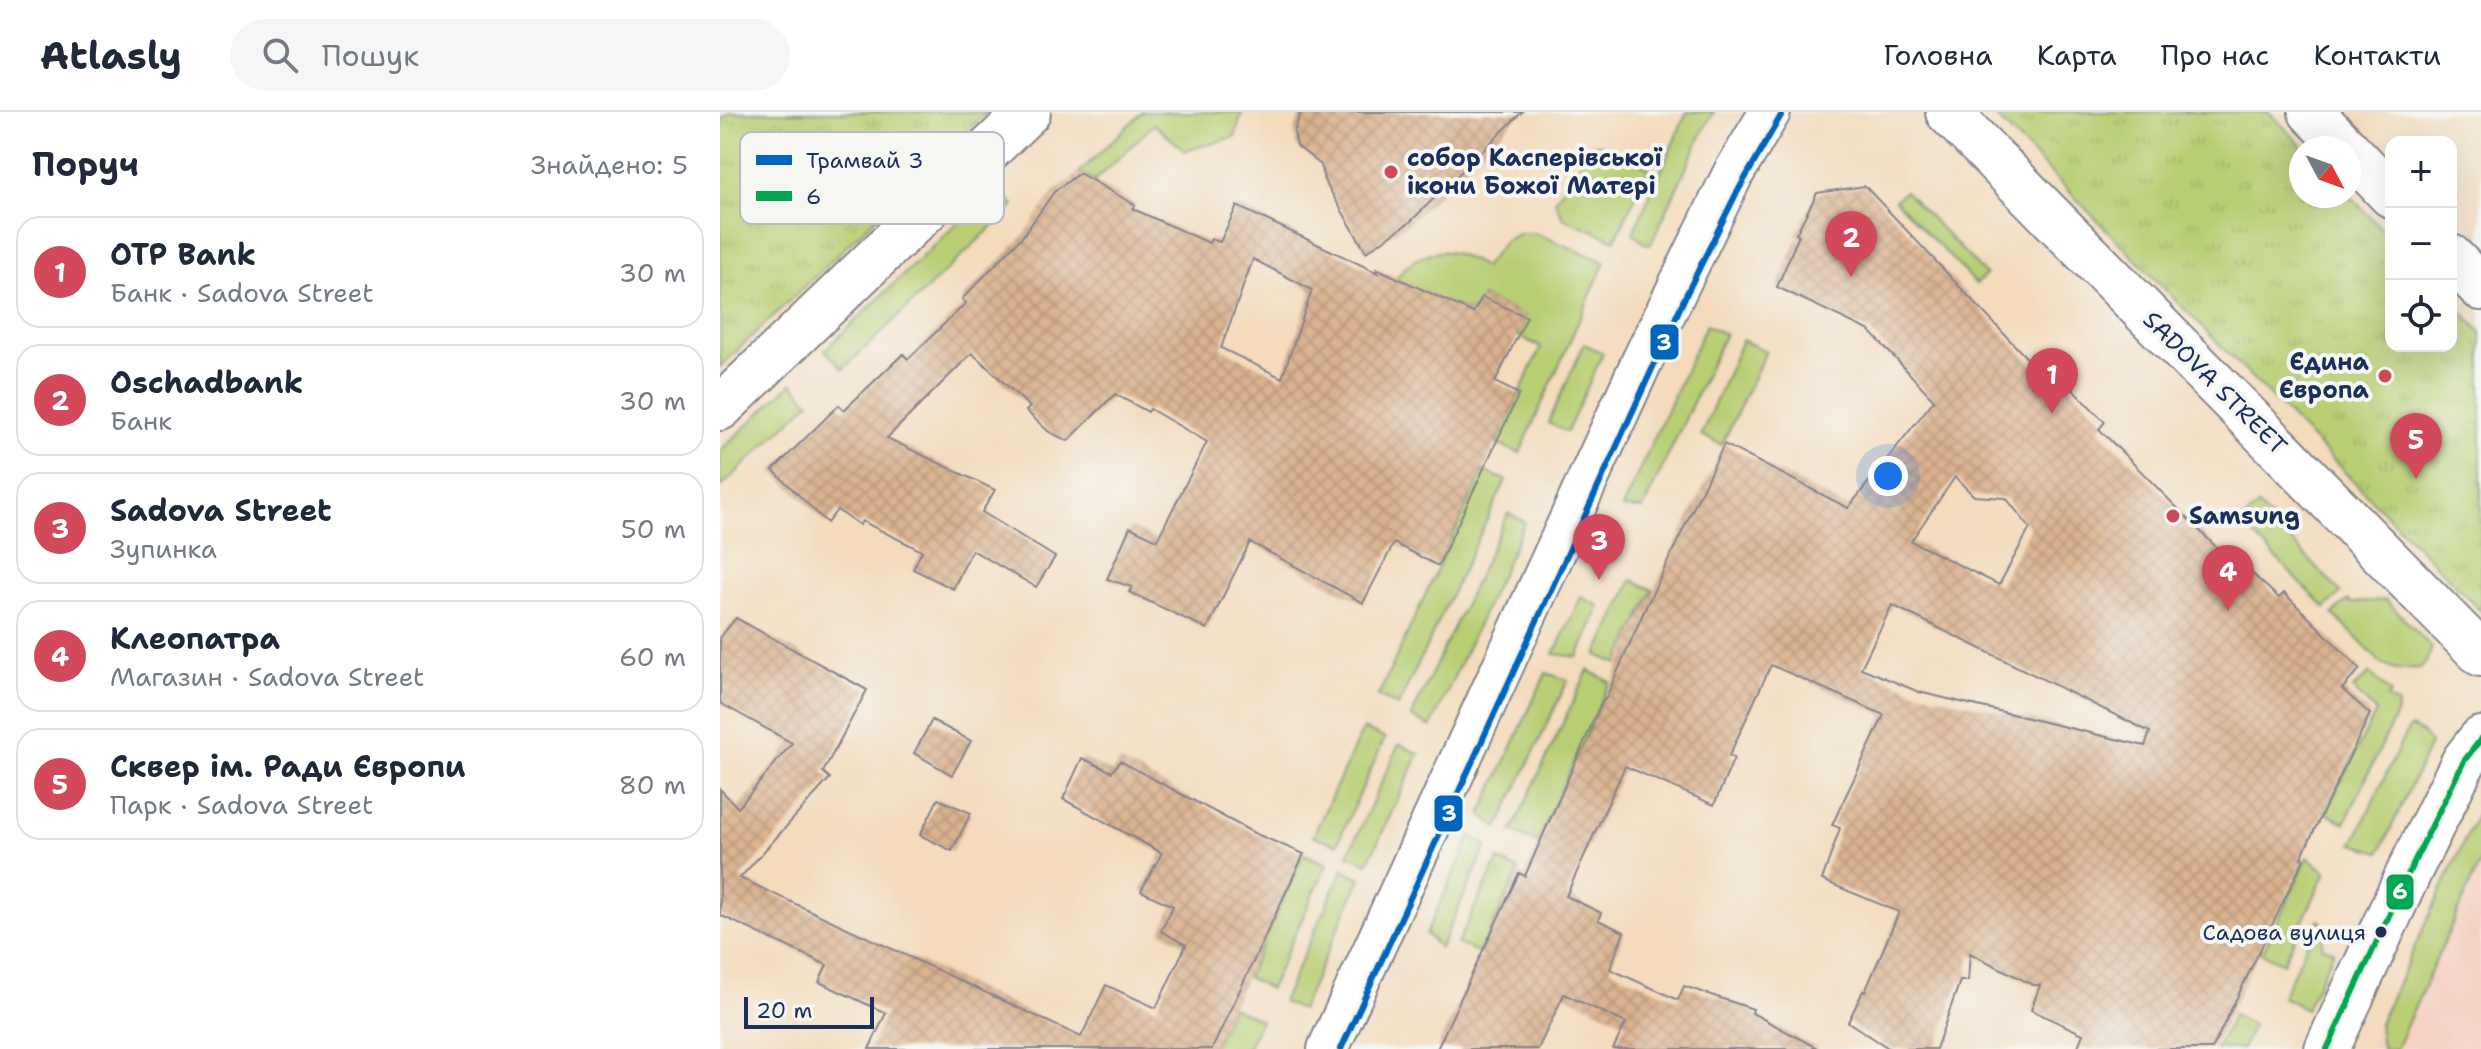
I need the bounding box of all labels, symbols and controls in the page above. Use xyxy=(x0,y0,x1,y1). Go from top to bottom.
search box xyxy=(230,19,790,91)
text: Atlasly xyxy=(40,30,182,81)
icon: search xyxy=(258,33,302,77)
text: Пошук xyxy=(322,35,419,76)
text: Головна xyxy=(1883,36,1993,74)
text: Карта xyxy=(2037,36,2117,74)
text: Про нас xyxy=(2161,36,2269,74)
text: Контакти xyxy=(2313,36,2441,74)
legend xyxy=(740,132,1004,224)
north arrow xyxy=(2289,136,2361,208)
map controls xyxy=(2385,136,2457,352)
button: + xyxy=(2385,136,2457,208)
text: Поруч xyxy=(32,141,139,187)
place label: собор Касперівської ікони Божої Матері xyxy=(1407,142,1662,202)
text: Трамвай 3 xyxy=(806,146,923,175)
text: Знайдено: 5 xyxy=(531,147,688,182)
marker: собор Касперівської ікони Божої Матері xyxy=(1382,163,1400,181)
text: 6 xyxy=(806,182,821,211)
button: − xyxy=(2385,208,2457,280)
pin: 2 xyxy=(1825,211,1877,277)
text: OTP Bank xyxy=(110,234,256,275)
text: 1 xyxy=(54,255,66,290)
text: 30 m xyxy=(619,255,686,290)
text: Банк · Sadova Street xyxy=(110,275,374,310)
button: locate xyxy=(2385,280,2457,352)
street label: SADOVA STREET xyxy=(2136,304,2294,462)
line badge: 3 xyxy=(1649,323,1680,361)
text: 3 xyxy=(1656,328,1672,357)
place label: Єдина Європа xyxy=(2279,346,2370,406)
pin: 1 xyxy=(2026,348,2078,414)
text: Oschadbank xyxy=(110,362,303,403)
marker: Єдина Європа xyxy=(2376,367,2394,385)
text: 2 xyxy=(51,383,69,418)
text: 30 m xyxy=(619,383,686,418)
text: Банк xyxy=(110,403,172,438)
pin: 5 xyxy=(2390,413,2442,479)
your location xyxy=(1868,456,1908,496)
text: Sadova Street xyxy=(110,490,332,531)
place label: Samsung xyxy=(2189,500,2300,532)
marker: Samsung xyxy=(2164,507,2182,525)
text: 3 xyxy=(51,511,69,546)
text: 50 m xyxy=(621,511,686,546)
pin: 3 xyxy=(1573,514,1625,580)
text: Зупинка xyxy=(110,531,217,566)
pin: 4 xyxy=(2202,545,2254,611)
text: Клеопатра xyxy=(110,618,280,659)
text: 4 xyxy=(51,639,69,674)
text: 60 m xyxy=(619,639,686,674)
text: Магазин · Sadova Street xyxy=(110,659,424,694)
text: Сквер ім. Ради Європи xyxy=(110,746,466,787)
text: 5 xyxy=(52,767,68,802)
text: 80 m xyxy=(619,767,686,802)
text: Парк · Sadova Street xyxy=(110,787,373,822)
line badge: 3 xyxy=(1433,794,1464,833)
text: 3 xyxy=(1441,799,1457,828)
line badge: 6 xyxy=(2385,873,2415,911)
text: 6 xyxy=(2392,877,2408,906)
place label: Садова вулиця xyxy=(2203,918,2366,947)
marker: Садова вулиця xyxy=(2373,924,2389,940)
scale bar xyxy=(744,993,874,1029)
text: 20 m xyxy=(756,996,813,1025)

